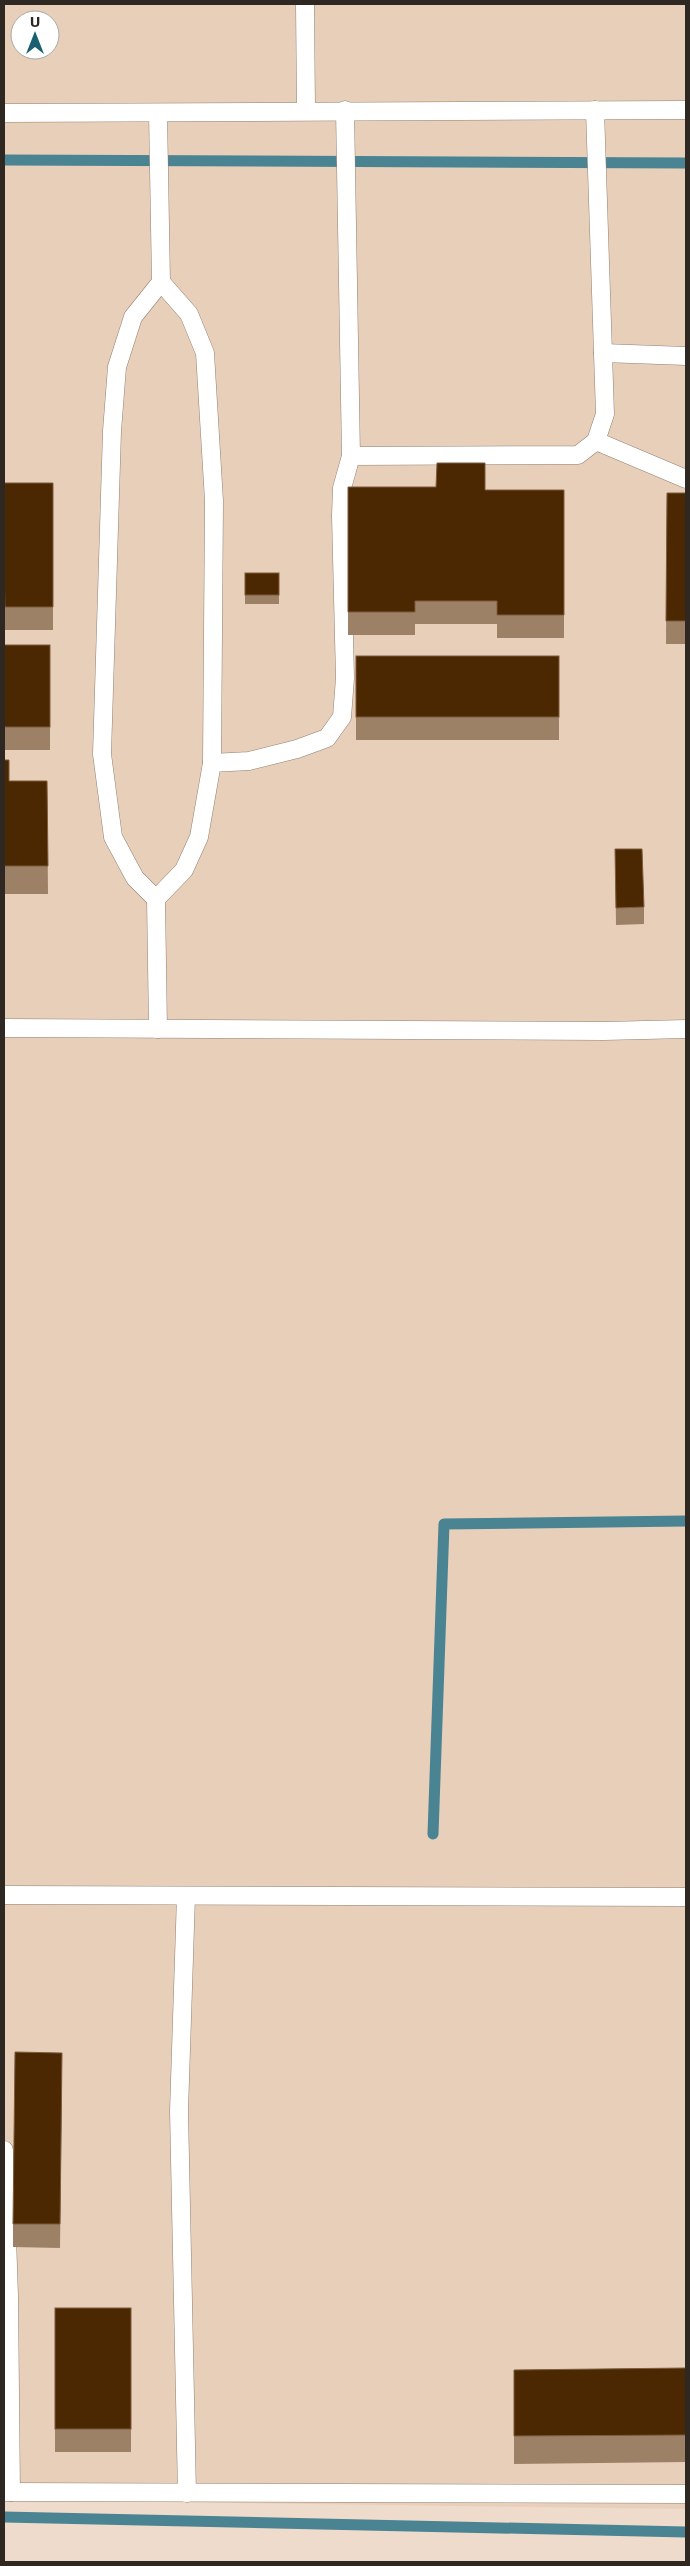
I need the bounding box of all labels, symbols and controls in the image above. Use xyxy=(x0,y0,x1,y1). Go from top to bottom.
north arrow xyxy=(10,10,60,60)
text: U xyxy=(30,13,40,30)

